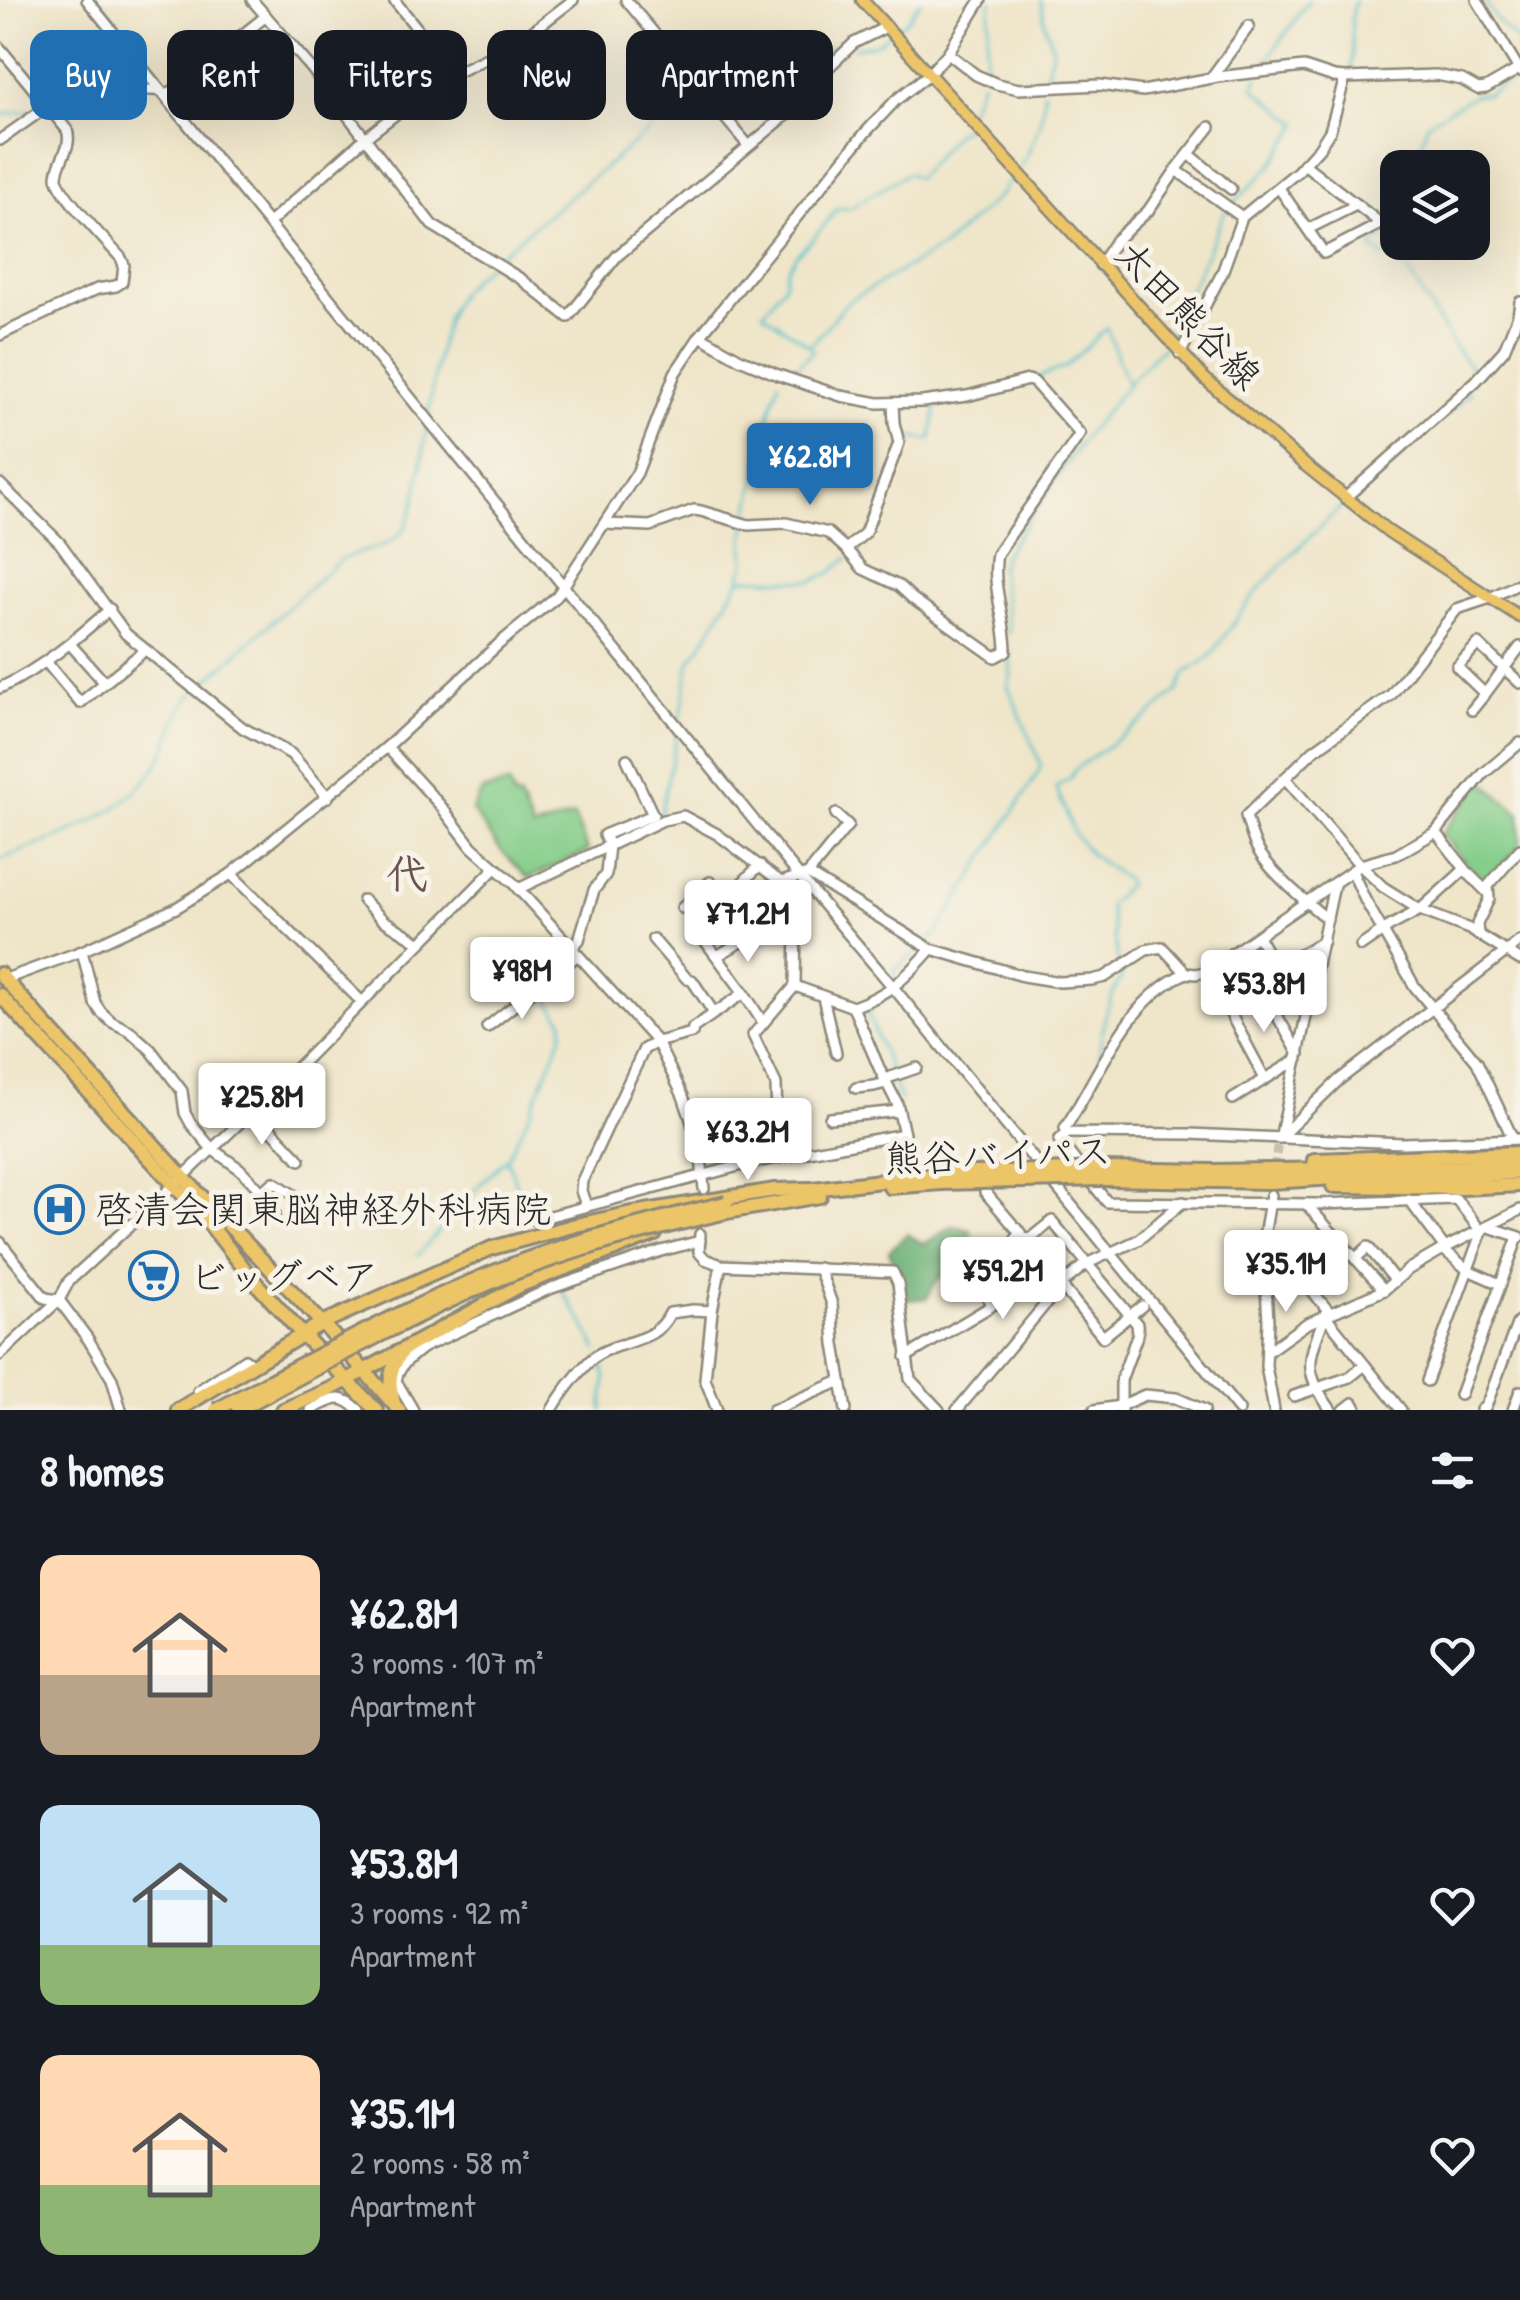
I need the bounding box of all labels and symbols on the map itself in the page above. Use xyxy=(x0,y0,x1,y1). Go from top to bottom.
street label: 太田熊谷線 xyxy=(1104,228,1274,400)
pin: ¥62.8M xyxy=(729,423,891,508)
district label: 代 xyxy=(386,845,428,902)
pin: ¥71.2M xyxy=(667,880,829,965)
pin: ¥98M xyxy=(463,937,581,1022)
pin: ¥53.8M xyxy=(1183,950,1345,1035)
pin: ¥25.8M xyxy=(181,1063,343,1148)
pin: ¥63.2M xyxy=(667,1098,829,1183)
street label: 熊谷バイパス xyxy=(884,1124,1112,1184)
hospital icon: 啓清会関東脳神経外科病院 xyxy=(34,1183,86,1235)
place label: 啓清会関東脳神経外科病院 xyxy=(95,1183,551,1235)
pin: ¥35.1M xyxy=(1205,1230,1367,1315)
pin: ¥59.2M xyxy=(922,1237,1084,1322)
supermarket icon: ビッグベア xyxy=(128,1250,180,1302)
place label: ビッグベア xyxy=(189,1250,379,1302)

